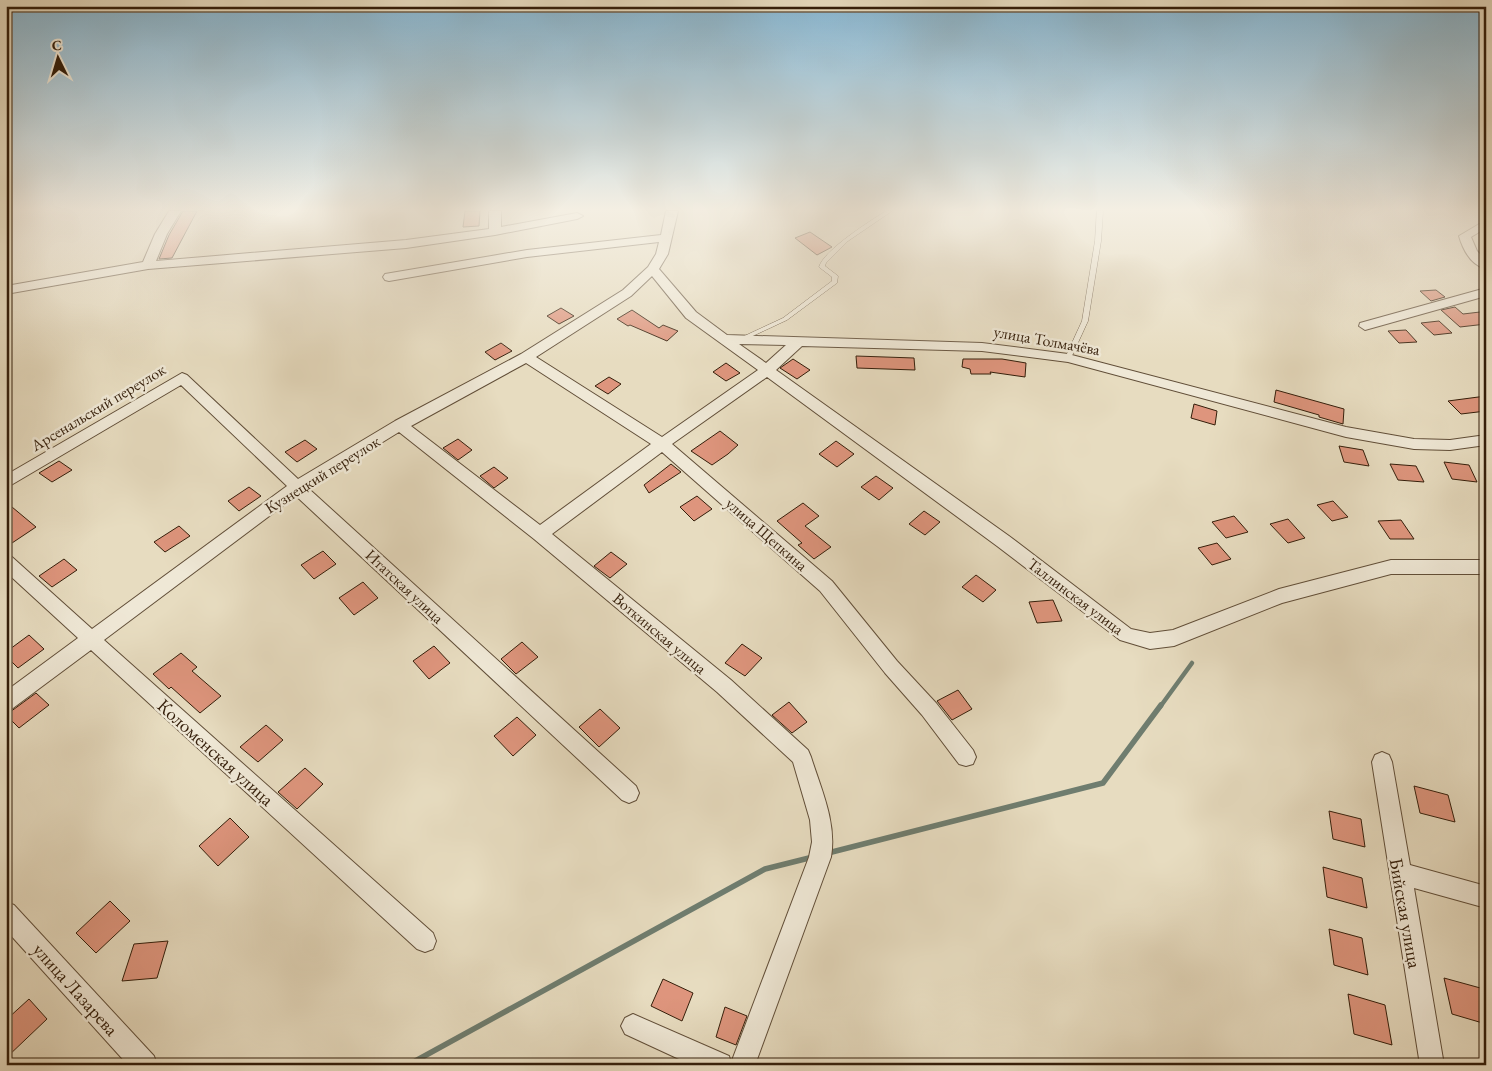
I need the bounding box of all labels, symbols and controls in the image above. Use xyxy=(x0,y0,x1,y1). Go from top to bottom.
north arrow xyxy=(32,32,82,82)
text: С xyxy=(51,36,63,54)
street label: улица Толмачёва xyxy=(992,321,1102,360)
street label: Арсенальский переулок xyxy=(26,359,170,456)
street label: Кузнецкий переулок xyxy=(261,430,384,518)
street label: улица Щепкина xyxy=(721,493,813,576)
street label: Итатская улица xyxy=(361,545,449,629)
street label: Таллинская улица xyxy=(1023,553,1129,640)
street label: Воткинская улица xyxy=(608,588,711,679)
street label: Коломенская улица xyxy=(152,693,280,812)
street label: Бийская улица xyxy=(1383,856,1428,971)
street label: улица Лазарева xyxy=(27,938,124,1041)

